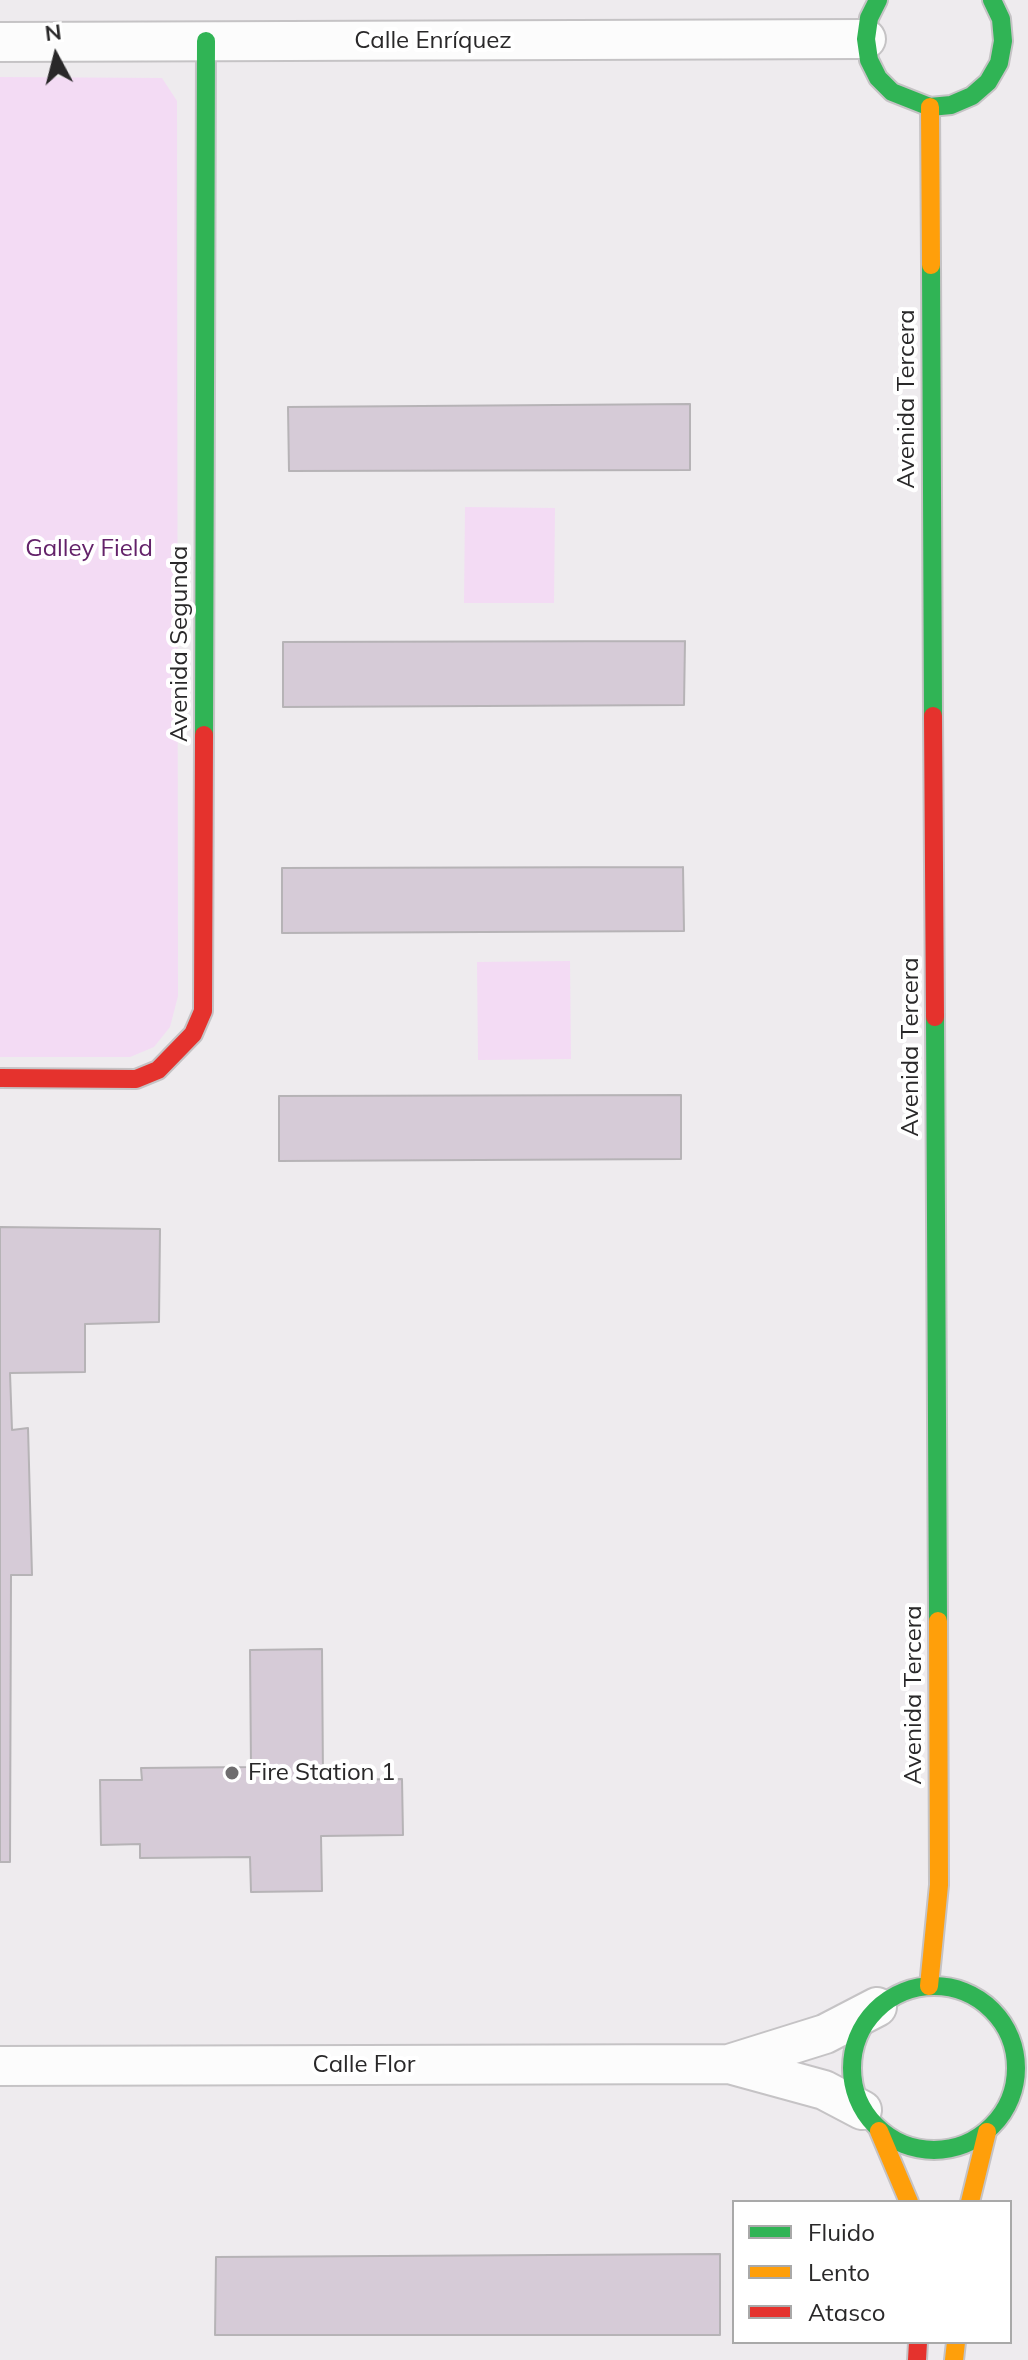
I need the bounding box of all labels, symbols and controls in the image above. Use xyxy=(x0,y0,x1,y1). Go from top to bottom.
north arrow xyxy=(16,16,96,96)
text: N xyxy=(43,17,63,47)
street label: Calle Enríquez xyxy=(354,27,512,55)
street label: Avenida Tercera xyxy=(893,309,921,489)
park label: Galley Field xyxy=(25,535,153,563)
street label: Avenida Segunda xyxy=(166,546,194,742)
street label: Avenida Tercera xyxy=(897,957,925,1137)
street label: Avenida Tercera xyxy=(900,1605,928,1785)
place label: Fire Station 1 xyxy=(248,1759,395,1787)
marker: Fire Station 1 xyxy=(223,1764,241,1782)
street label: Calle Flor xyxy=(313,2051,415,2079)
legend xyxy=(732,2200,1012,2344)
text: Fluido xyxy=(808,2217,875,2247)
text: Lento xyxy=(808,2257,870,2287)
text: Atasco xyxy=(808,2297,885,2327)

